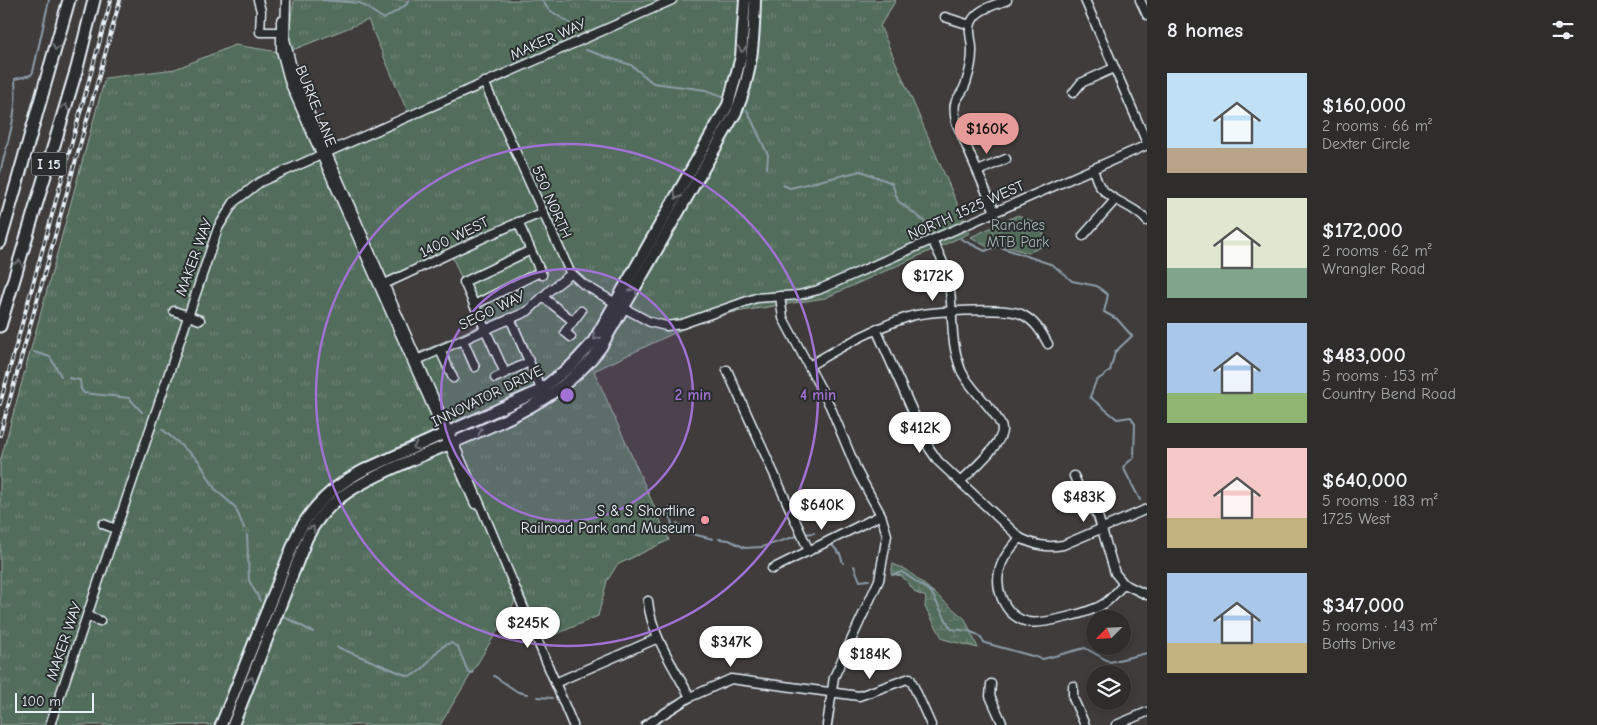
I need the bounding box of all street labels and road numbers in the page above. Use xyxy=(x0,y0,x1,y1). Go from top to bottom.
street label: MAKER WAY xyxy=(507,14,589,64)
street label: BURKE LANE xyxy=(292,63,340,149)
road number: I 15 xyxy=(32,152,66,175)
street label: 550 NORTH xyxy=(528,163,576,241)
street label: NORTH 1525 WEST xyxy=(905,176,1027,244)
street label: 1400 WEST xyxy=(417,212,492,261)
street label: MAKER WAY xyxy=(172,215,216,298)
street label: SEGO WAY xyxy=(456,286,528,334)
street label: INNOVATOR DRIVE xyxy=(428,361,546,431)
street label: MAKER WAY xyxy=(42,599,86,683)

